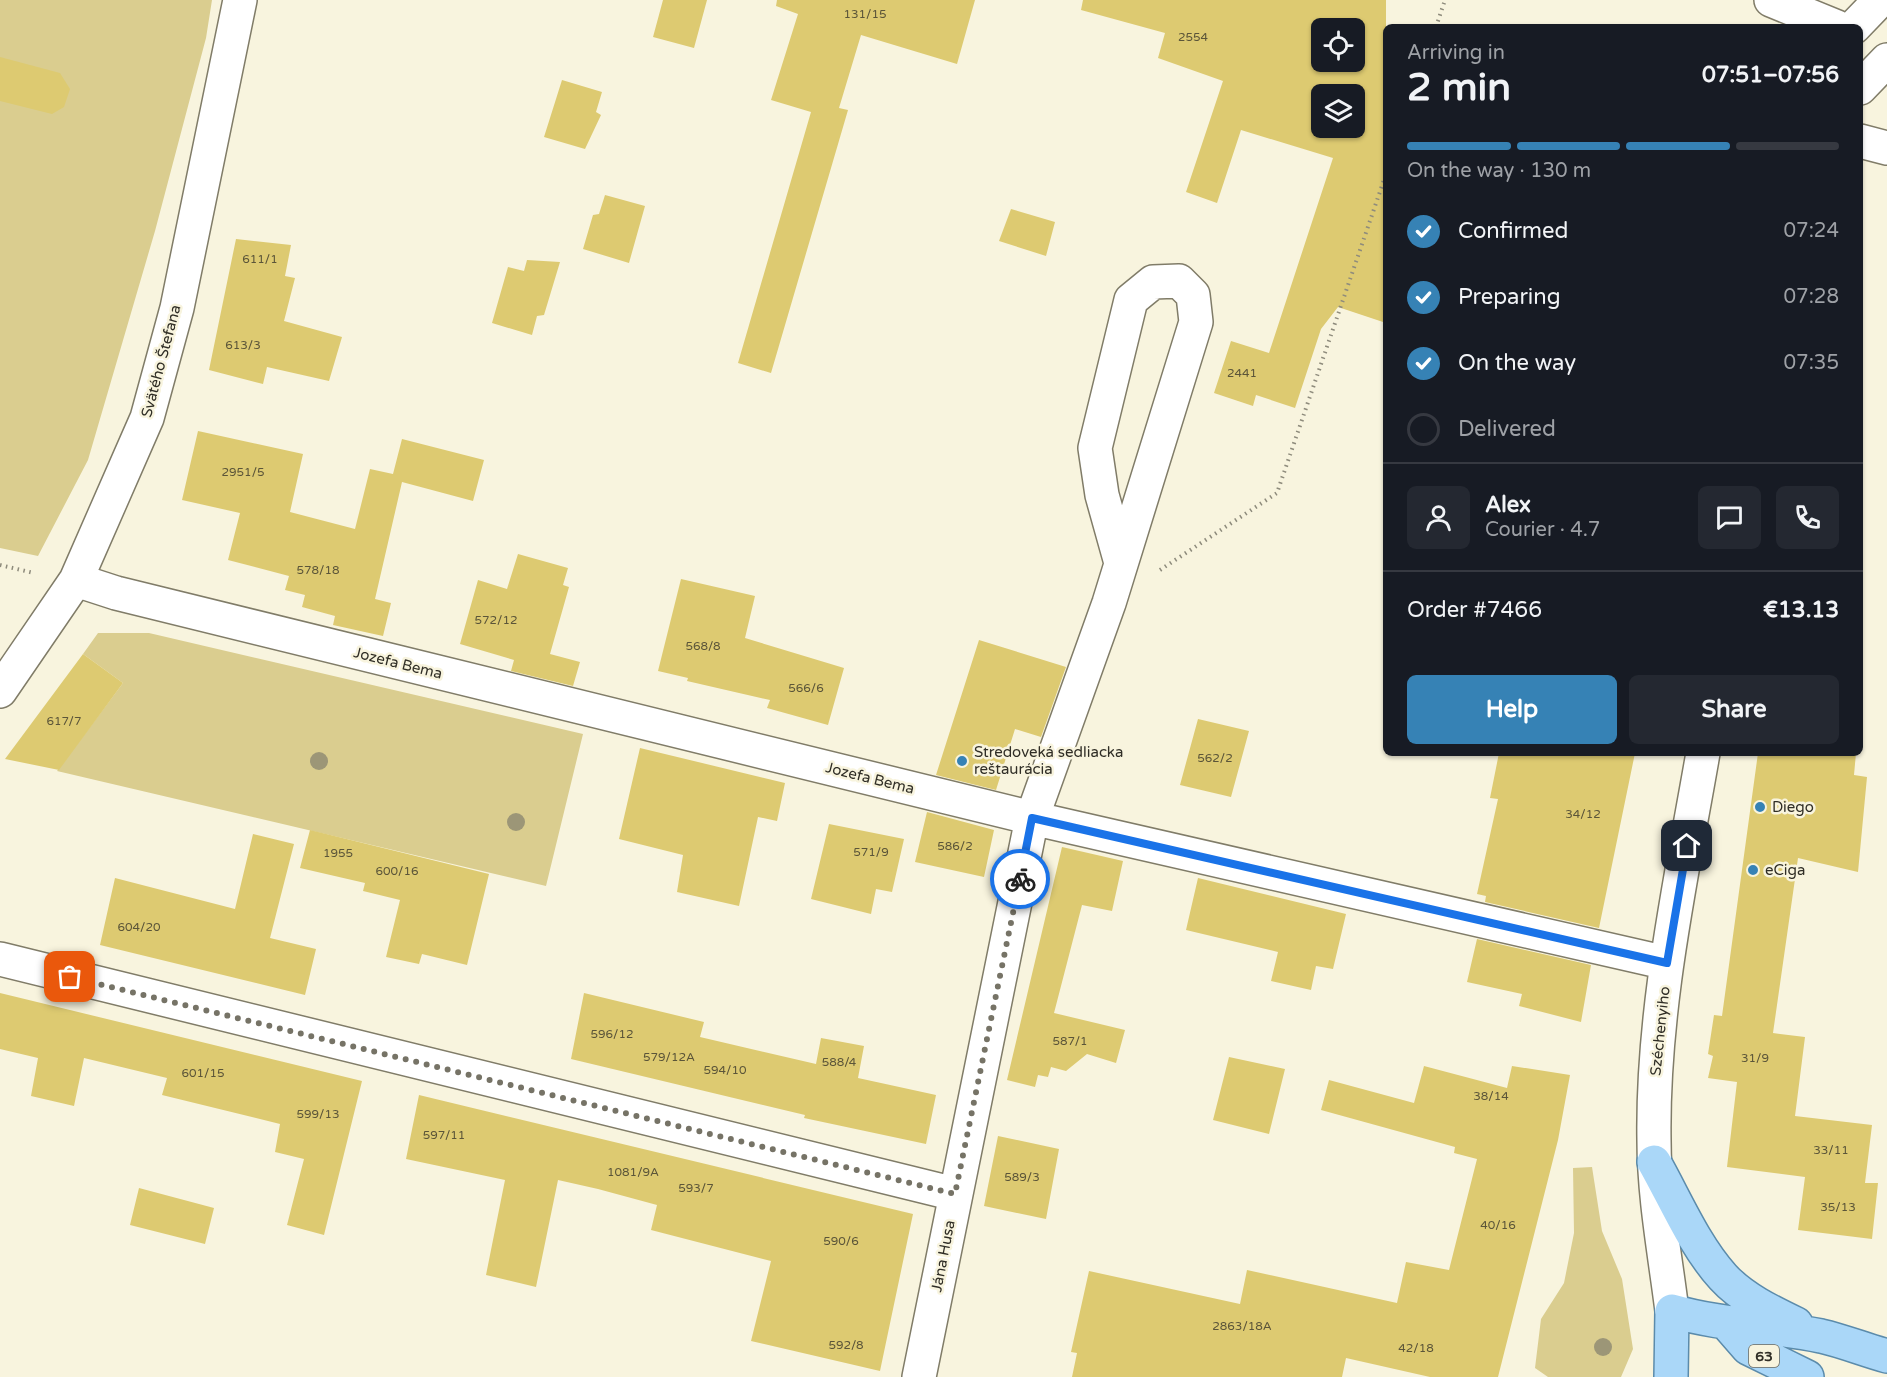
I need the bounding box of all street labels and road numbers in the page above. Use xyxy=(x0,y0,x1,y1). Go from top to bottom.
street label: Svätého Štefana xyxy=(137,303,185,419)
street label: Jozefa Bema xyxy=(352,643,444,683)
street label: Jozefa Bema xyxy=(824,758,916,798)
street label: Széchenyiho xyxy=(1646,985,1674,1077)
street label: Jána Husa xyxy=(927,1219,959,1293)
road number: 63 xyxy=(1749,1345,1779,1367)

